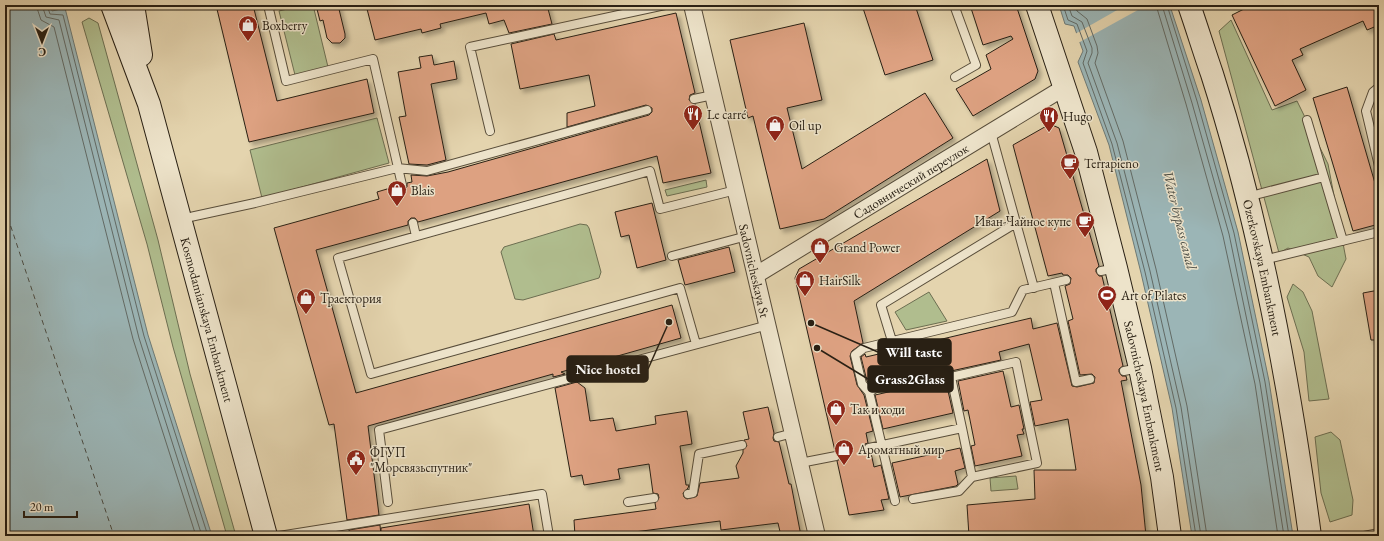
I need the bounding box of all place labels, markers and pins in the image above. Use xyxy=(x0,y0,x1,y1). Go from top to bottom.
shop icon: Boxberry xyxy=(237,14,259,42)
place label: Boxberry xyxy=(262,17,308,34)
restaurant icon: Le carré xyxy=(682,103,704,131)
restaurant icon: Hugo xyxy=(1038,105,1060,133)
place label: Le carré xyxy=(707,106,746,123)
place label: Hugo xyxy=(1063,108,1092,125)
shop icon: Oil up xyxy=(764,114,786,142)
place label: Oil up xyxy=(789,117,822,134)
cafe icon: Terrapieno xyxy=(1059,152,1081,180)
place label: Terrapieno xyxy=(1084,155,1139,172)
shop icon: Blais xyxy=(386,179,408,207)
place label: Blais xyxy=(411,182,434,199)
cafe icon: Иван-Чайное купе xyxy=(1074,210,1096,238)
place label: Иван-Чайное купе xyxy=(975,213,1071,230)
shop icon: Grand Power xyxy=(809,236,831,264)
place label: Grand Power xyxy=(834,239,900,256)
shop icon: HairSilk xyxy=(794,269,816,297)
place label: HairSilk xyxy=(819,272,862,289)
sports icon: Art of Pilates xyxy=(1096,284,1118,312)
shop icon: Траектория xyxy=(295,287,317,315)
place label: Art of Pilates xyxy=(1120,287,1186,304)
place label: Траектория xyxy=(320,290,382,307)
callout: Will taste xyxy=(878,339,951,365)
callout: Nice hostel xyxy=(567,356,648,382)
callout: Grass2Glass xyxy=(868,366,953,392)
shop icon: Так и ходи xyxy=(825,398,847,426)
place label: Так и ходи xyxy=(850,401,905,418)
shop icon: Ароматный мир xyxy=(833,438,855,466)
place label: Ароматный мир xyxy=(857,441,945,458)
place label: ФГУП "Морсвязьспутник" xyxy=(370,444,472,476)
public building icon: ФГУП "Морсвязьспутник" xyxy=(345,448,367,476)

